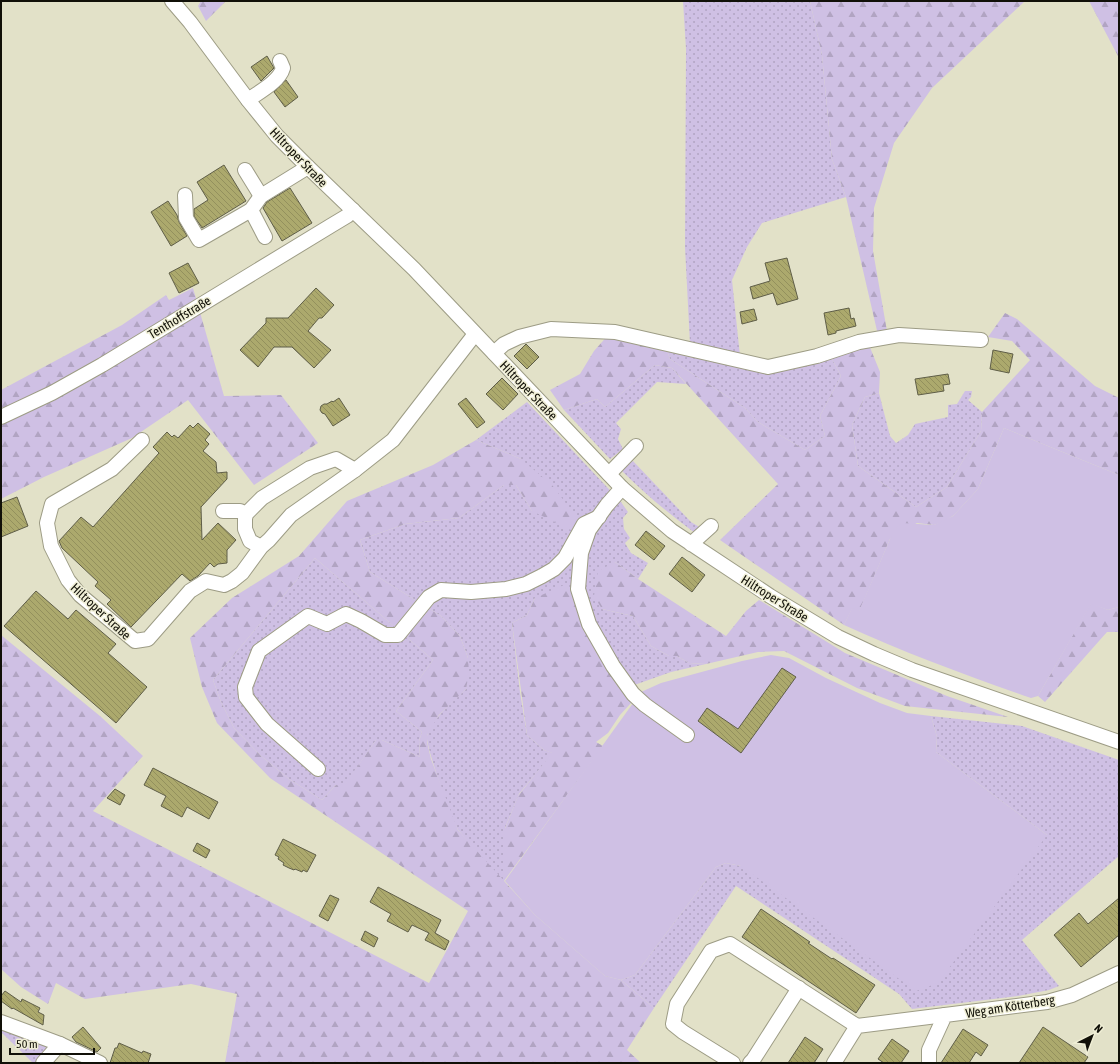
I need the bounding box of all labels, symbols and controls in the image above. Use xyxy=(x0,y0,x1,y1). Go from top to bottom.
street label: Hiltroper Straße xyxy=(267,125,331,190)
street label: Tenthoffstraße xyxy=(145,293,213,342)
street label: Hiltroper Straße xyxy=(497,358,561,423)
street label: Hiltroper Straße xyxy=(738,572,811,625)
street label: Hiltroper Straße xyxy=(68,580,134,643)
street label: Weg am Kötterberg xyxy=(964,992,1056,1021)
north arrow xyxy=(1072,1016,1112,1056)
text: N xyxy=(1092,1022,1105,1035)
scale bar xyxy=(10,1030,94,1056)
text: 50 m xyxy=(16,1037,38,1051)

